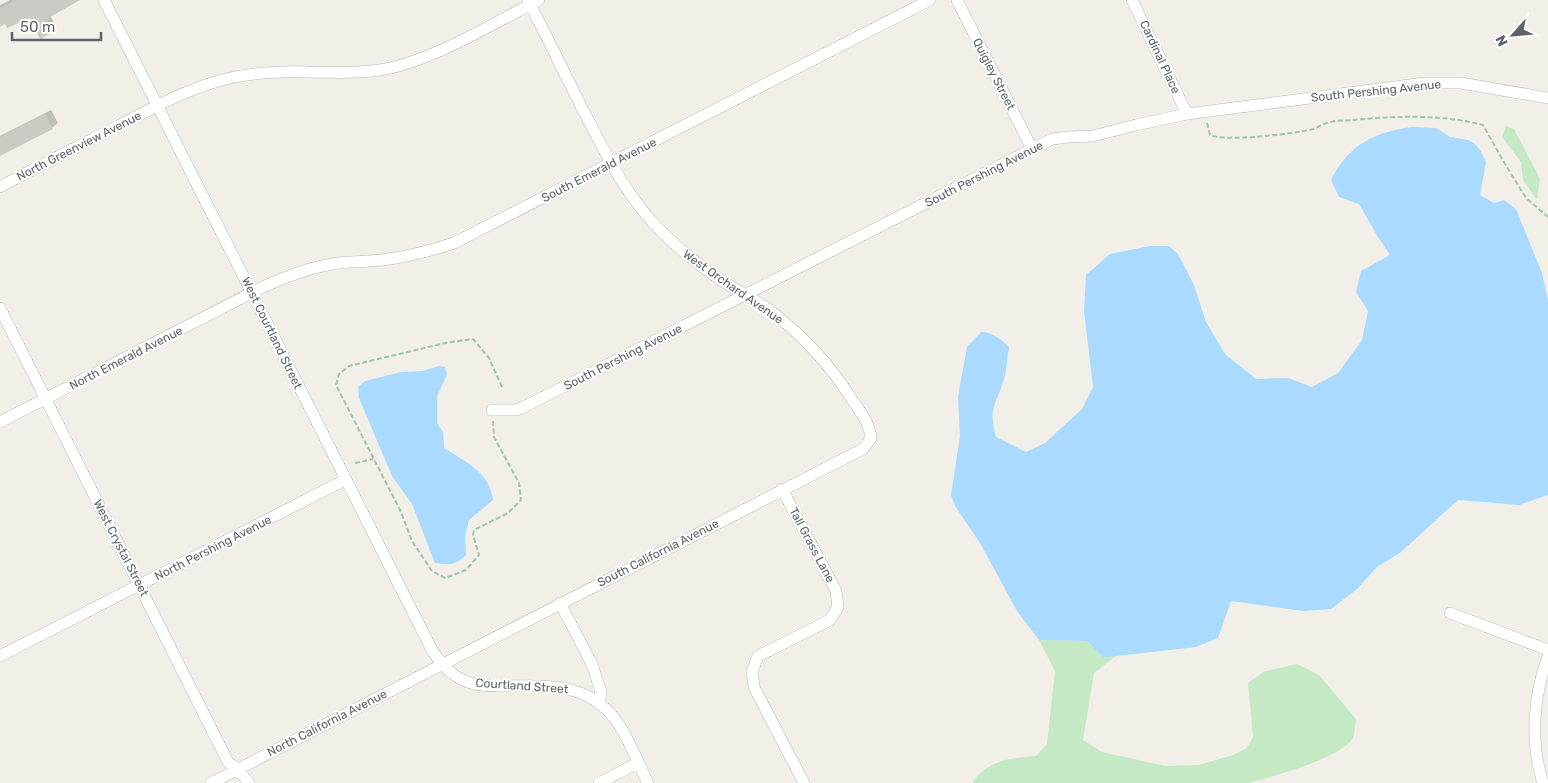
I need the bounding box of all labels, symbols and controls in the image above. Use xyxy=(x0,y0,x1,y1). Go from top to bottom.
scale bar xyxy=(12,10,101,42)
north arrow xyxy=(1488,10,1538,60)
text: 50 m xyxy=(20,18,55,36)
street label: Cardinal Place xyxy=(1137,18,1183,96)
text: N xyxy=(1492,32,1512,49)
street label: Quigley Street xyxy=(970,36,1018,113)
street label: South Pershing Avenue xyxy=(1310,77,1442,105)
street label: North Greenview Avenue xyxy=(14,108,144,184)
street label: South Emerald Avenue xyxy=(539,135,659,205)
street label: South Pershing Avenue xyxy=(923,138,1046,210)
street label: West Orchard Avenue xyxy=(680,247,786,327)
street label: West Courtland Street xyxy=(239,275,305,392)
street label: South Pershing Avenue xyxy=(562,321,685,393)
street label: North Emerald Avenue xyxy=(67,323,185,393)
street label: West Crystal Street xyxy=(91,497,152,599)
street label: Tall Grass Lane xyxy=(786,505,838,585)
street label: North Pershing Avenue xyxy=(152,512,274,584)
street label: South California Avenue xyxy=(595,516,721,590)
street label: Courtland Street xyxy=(475,676,569,696)
street label: North California Avenue xyxy=(265,687,389,759)

